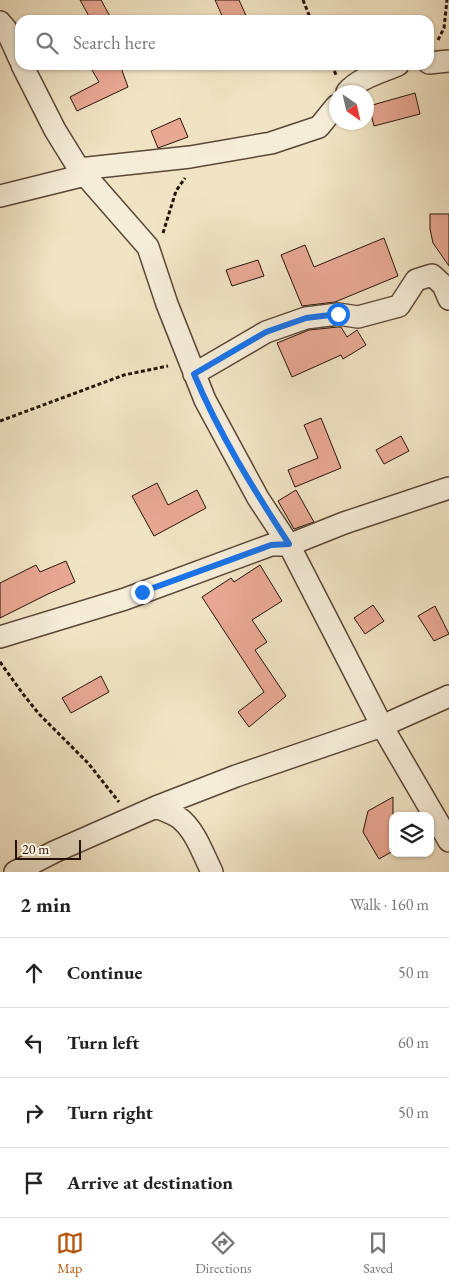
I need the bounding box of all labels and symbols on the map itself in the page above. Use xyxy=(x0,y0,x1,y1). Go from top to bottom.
north arrow xyxy=(329,85,374,130)
route start xyxy=(327,303,350,326)
route end xyxy=(131,581,154,604)
scale bar xyxy=(15,837,81,860)

